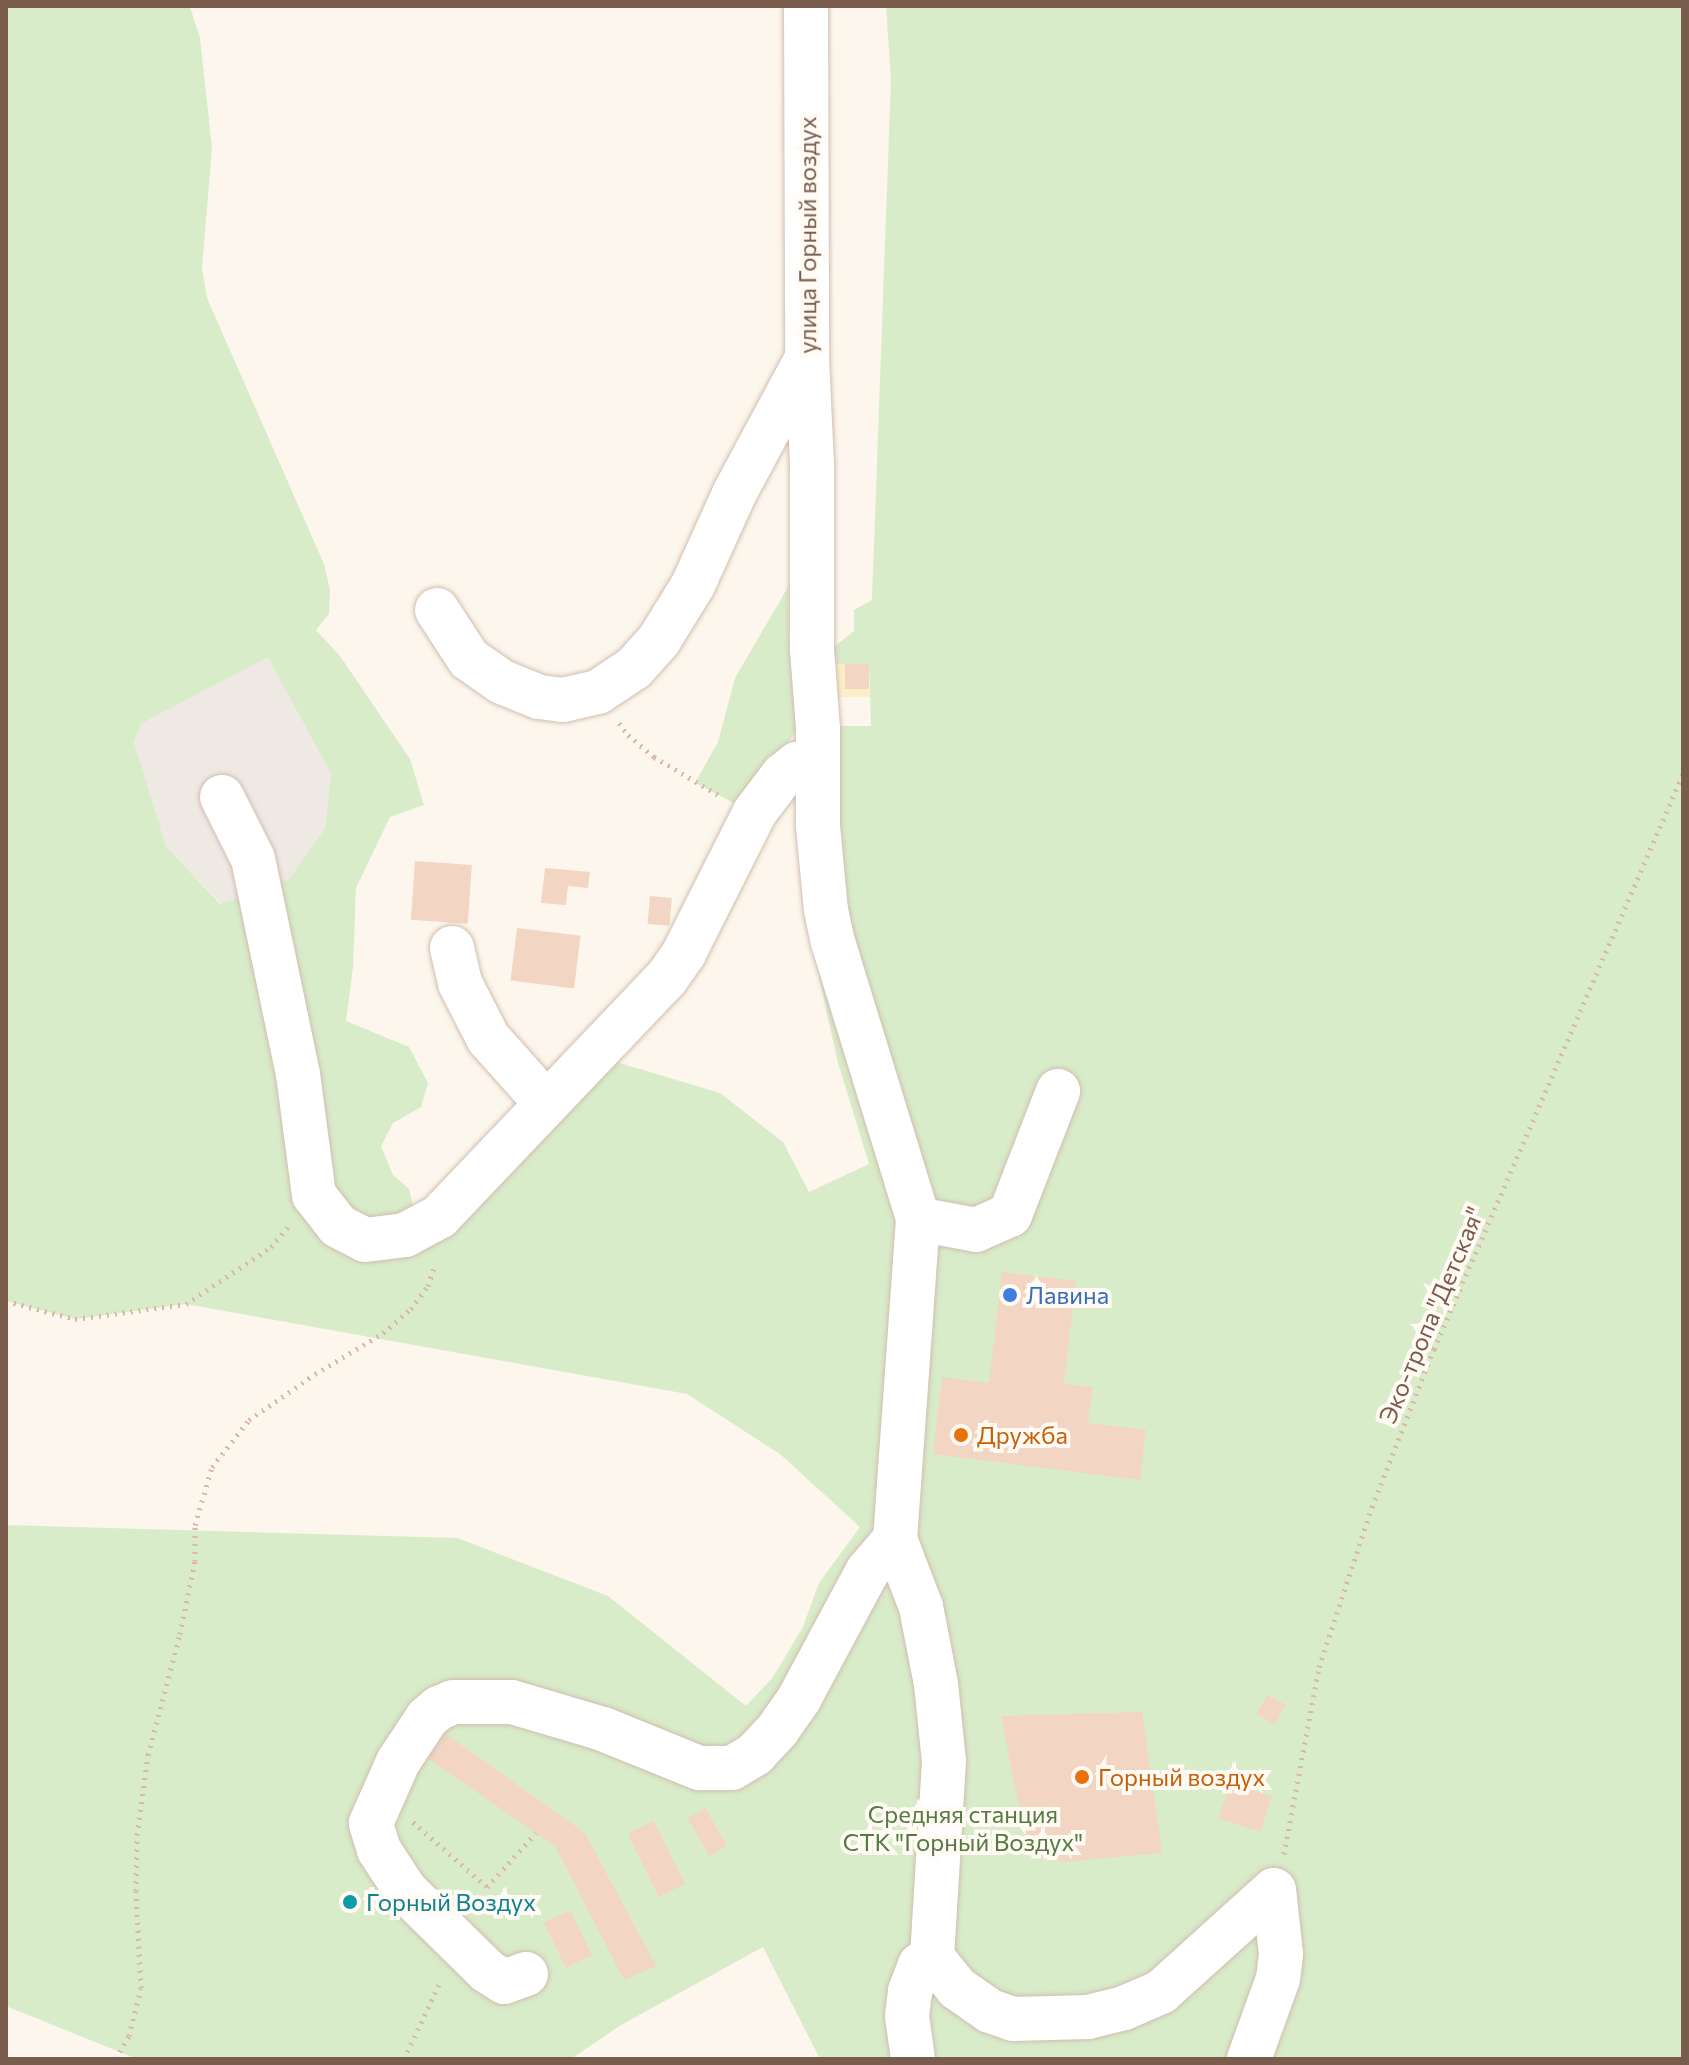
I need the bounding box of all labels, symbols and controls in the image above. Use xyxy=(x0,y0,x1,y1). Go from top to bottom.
street label: улица Горный воздух xyxy=(793,116,821,354)
street label: Эко-тропа "Детская" xyxy=(1372,1202,1490,1428)
place label: Лавина xyxy=(1026,1281,1109,1309)
marker: Лавина xyxy=(1001,1286,1019,1304)
place label: Дружба xyxy=(977,1421,1068,1449)
marker: Дружба xyxy=(952,1426,970,1444)
place label: Горный воздух xyxy=(1098,1763,1265,1791)
marker: Горный воздух xyxy=(1073,1768,1091,1786)
park label: Средняя станция СТК "Горный Воздух" xyxy=(843,1800,1083,1856)
place label: Горный Воздух xyxy=(366,1888,536,1916)
marker: Горный Воздух xyxy=(341,1893,359,1911)

